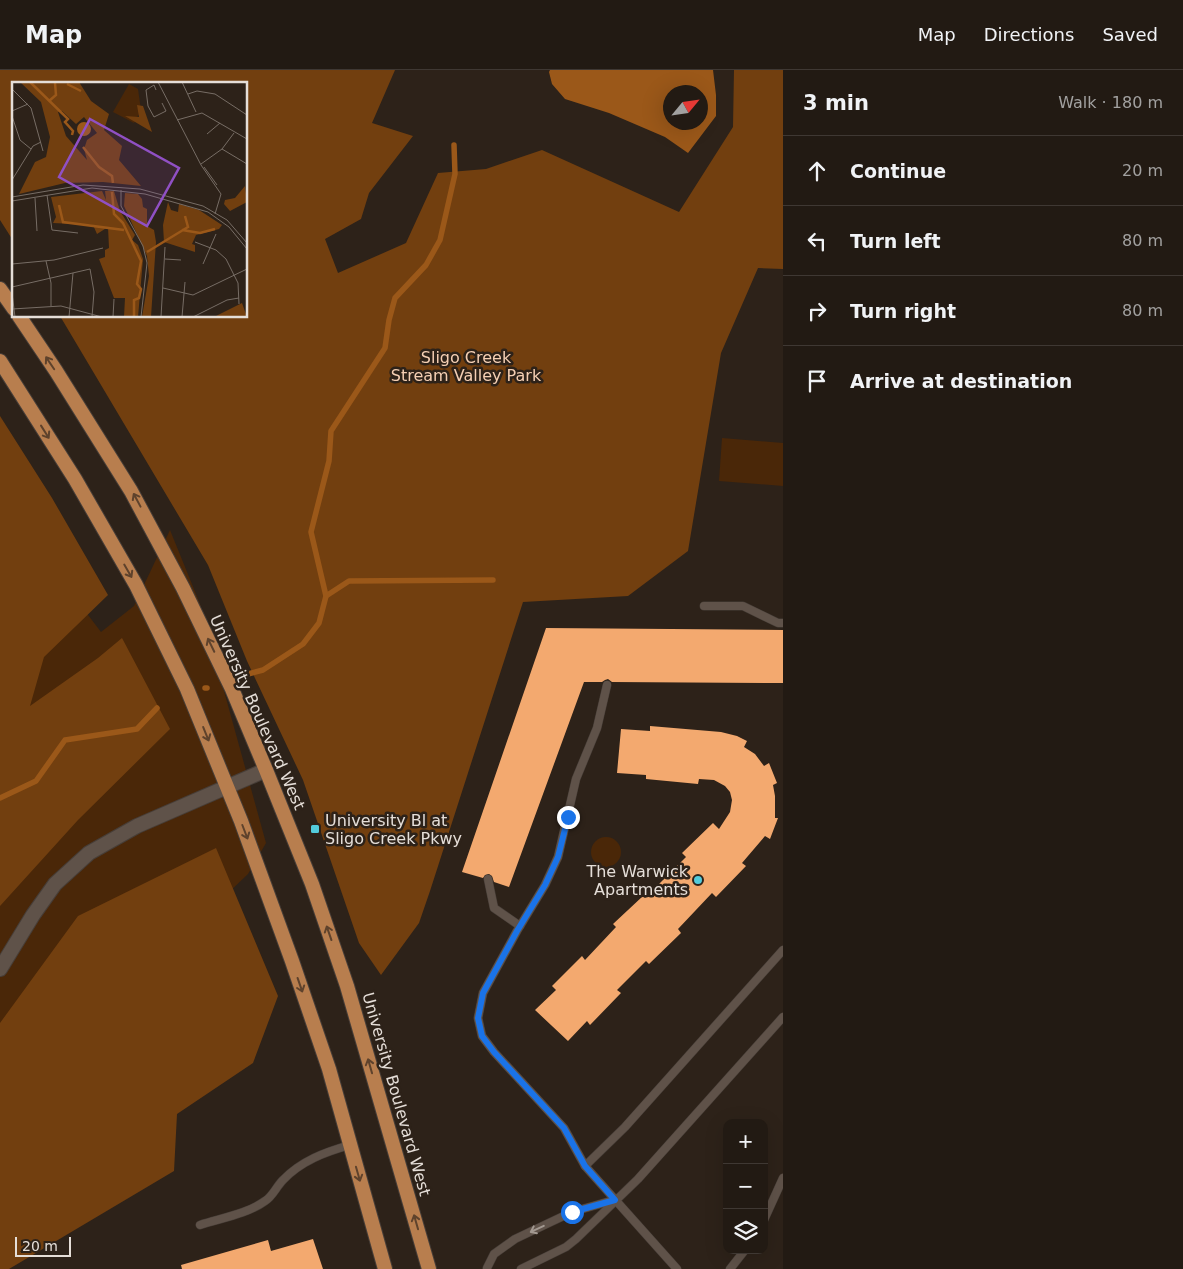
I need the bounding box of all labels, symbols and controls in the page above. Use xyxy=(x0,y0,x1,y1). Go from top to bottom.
text: Map xyxy=(25,21,82,49)
text: Map xyxy=(918,24,956,45)
text: Directions xyxy=(984,24,1074,45)
text: Saved xyxy=(1102,24,1158,45)
inset map xyxy=(12,82,248,318)
north arrow xyxy=(663,85,708,130)
text: 3 min xyxy=(803,91,869,115)
text: Walk · 180 m xyxy=(1058,93,1163,112)
icon: ahead xyxy=(803,157,831,185)
text: Continue xyxy=(850,160,946,182)
text: 20 m xyxy=(1122,161,1163,180)
icon: left xyxy=(803,227,831,255)
text: Turn left xyxy=(850,230,941,252)
text: 80 m xyxy=(1122,231,1163,250)
icon: right xyxy=(803,297,831,325)
text: Turn right xyxy=(850,300,956,322)
text: 80 m xyxy=(1122,301,1163,320)
park label: Sligo Creek Stream Valley Park xyxy=(391,348,542,385)
one-way arrow xyxy=(45,356,55,370)
icon: arrive xyxy=(803,367,831,395)
text: Arrive at destination xyxy=(850,370,1072,392)
one-way arrow xyxy=(40,424,50,438)
one-way arrow xyxy=(132,493,142,508)
one-way arrow xyxy=(124,563,134,578)
street label: University Boulevard West xyxy=(206,612,309,813)
one-way arrow xyxy=(205,638,215,653)
one-way arrow xyxy=(201,726,211,741)
route end xyxy=(557,806,580,829)
place label: University Bl at Sligo Creek Pkwy xyxy=(325,811,462,848)
marker: University Bl at Sligo Creek Pkwy xyxy=(309,823,321,835)
one-way arrow xyxy=(241,824,251,839)
place label: The Warwick Apartments xyxy=(585,862,689,899)
marker: The Warwick Apartments xyxy=(692,874,704,886)
one-way arrow xyxy=(324,926,333,942)
one-way arrow xyxy=(296,977,306,993)
street label: University Boulevard West xyxy=(358,990,435,1198)
one-way arrow xyxy=(365,1058,375,1074)
map controls xyxy=(723,1119,768,1254)
button: + xyxy=(723,1119,768,1164)
button: − xyxy=(723,1164,768,1209)
one-way arrow xyxy=(354,1165,364,1181)
route start xyxy=(561,1201,584,1224)
button: layers xyxy=(723,1209,768,1254)
one-way arrow xyxy=(410,1214,420,1230)
one-way arrow xyxy=(530,1225,545,1234)
scale bar xyxy=(15,1234,71,1257)
text: 20 m xyxy=(22,1238,58,1254)

